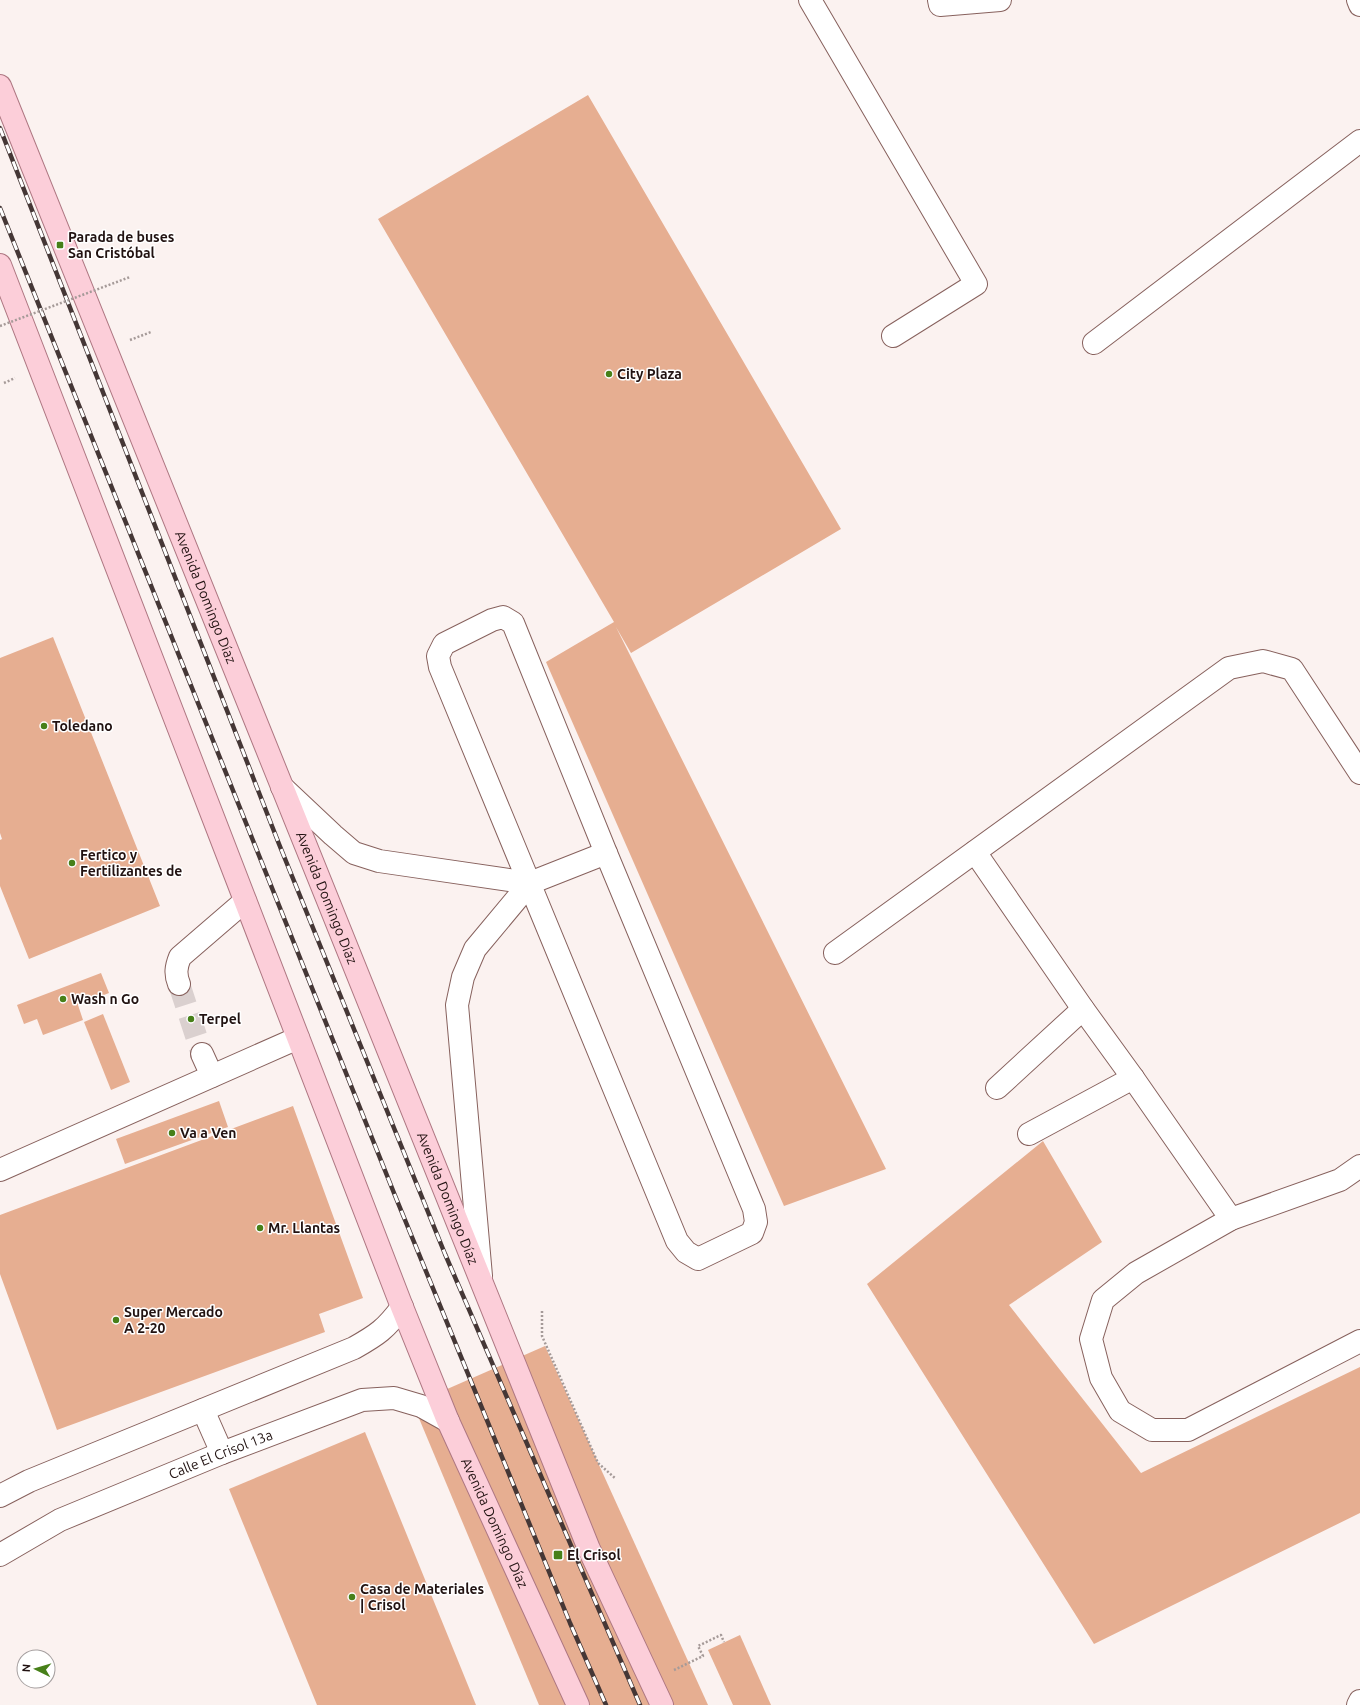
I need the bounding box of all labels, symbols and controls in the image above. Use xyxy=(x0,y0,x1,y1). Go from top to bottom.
place label: Parada de buses San Cristóbal xyxy=(68,229,175,261)
marker: Parada de buses San Cristóbal xyxy=(55,240,65,250)
place label: City Plaza xyxy=(617,366,682,382)
marker: City Plaza xyxy=(604,369,614,379)
street label: Avenida Domingo Díaz xyxy=(172,528,240,666)
place label: Toledano xyxy=(52,718,113,734)
marker: Toledano xyxy=(39,721,49,731)
street label: Avenida Domingo Díaz xyxy=(293,829,361,966)
place label: Fertico y Fertilizantes de xyxy=(80,847,182,879)
marker: Fertico y Fertilizantes de xyxy=(67,858,77,868)
place label: Wash n Go xyxy=(71,991,139,1007)
marker: Wash n Go xyxy=(58,994,68,1004)
place label: Terpel xyxy=(199,1011,241,1027)
marker: Terpel xyxy=(186,1014,196,1024)
place label: Va a Ven xyxy=(180,1125,237,1141)
marker: Va a Ven xyxy=(167,1128,177,1138)
street label: Avenida Domingo Díaz xyxy=(414,1130,482,1267)
place label: Mr. Llantas xyxy=(268,1220,341,1236)
marker: Mr. Llantas xyxy=(255,1223,265,1233)
place label: Super Mercado A 2-20 xyxy=(124,1304,223,1336)
marker: Super Mercado A 2-20 xyxy=(111,1315,121,1325)
street label: Calle El Crisol 13a xyxy=(166,1427,275,1482)
street label: Avenida Domingo Díaz xyxy=(458,1455,531,1591)
place label: El Crisol xyxy=(567,1547,621,1563)
marker: El Crisol xyxy=(552,1549,564,1561)
place label: Casa de Materiales | Crisol xyxy=(360,1581,484,1613)
marker: Casa de Materiales | Crisol xyxy=(347,1592,357,1602)
north arrow xyxy=(16,1649,56,1689)
text: N xyxy=(20,1664,32,1673)

